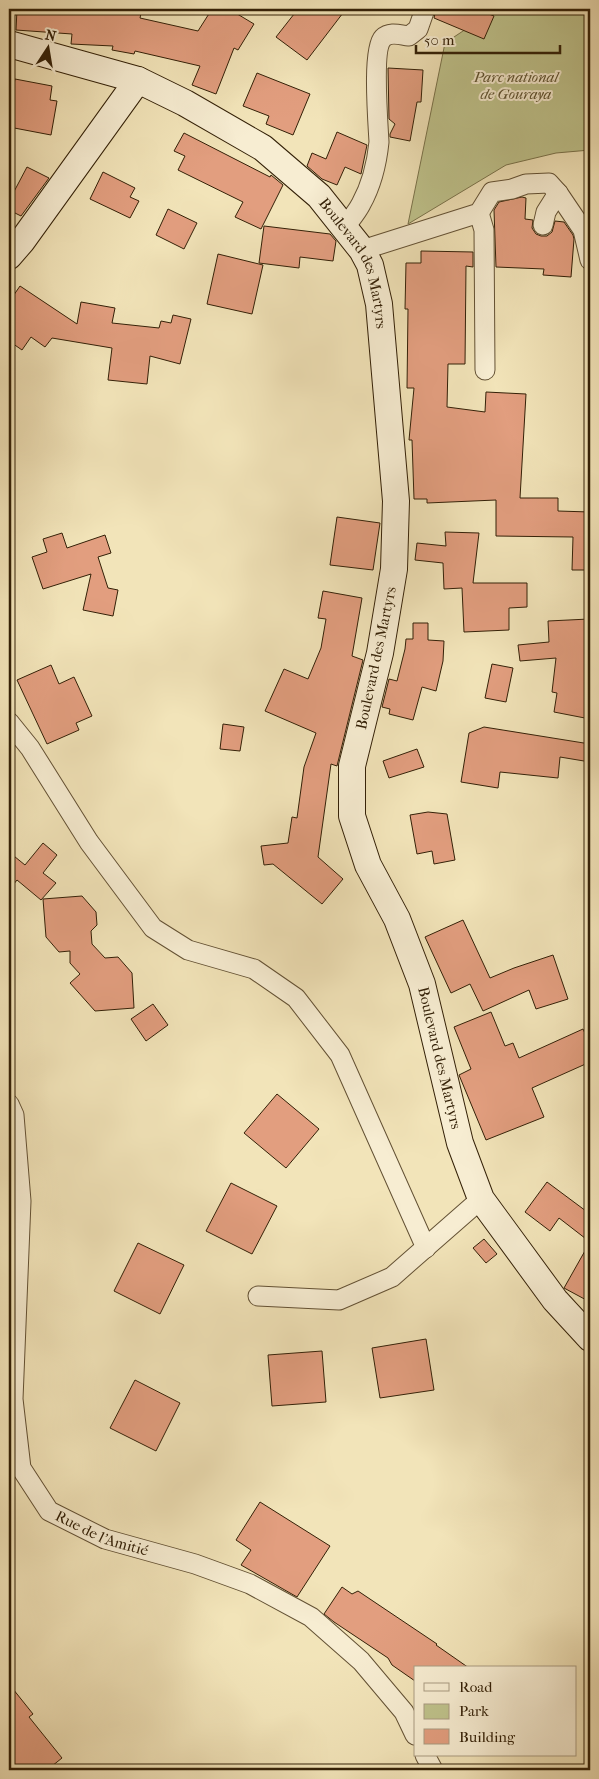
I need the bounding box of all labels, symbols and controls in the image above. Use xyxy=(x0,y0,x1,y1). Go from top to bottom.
north arrow xyxy=(22,22,72,72)
scale bar xyxy=(416,22,560,54)
text: N xyxy=(44,26,58,45)
text: 50 m xyxy=(424,31,455,49)
park label: Parc national de Gouraya xyxy=(473,68,560,103)
street label: Boulevard des Martyrs xyxy=(315,194,390,330)
street label: Boulevard des Martyrs xyxy=(352,584,400,731)
street label: Boulevard des Martyrs xyxy=(414,985,465,1131)
street label: Rue de l'Amitié xyxy=(52,1507,151,1560)
legend xyxy=(414,1666,576,1756)
text: Road xyxy=(459,1678,493,1696)
text: Park xyxy=(459,1702,489,1720)
text: Building xyxy=(459,1728,516,1746)

